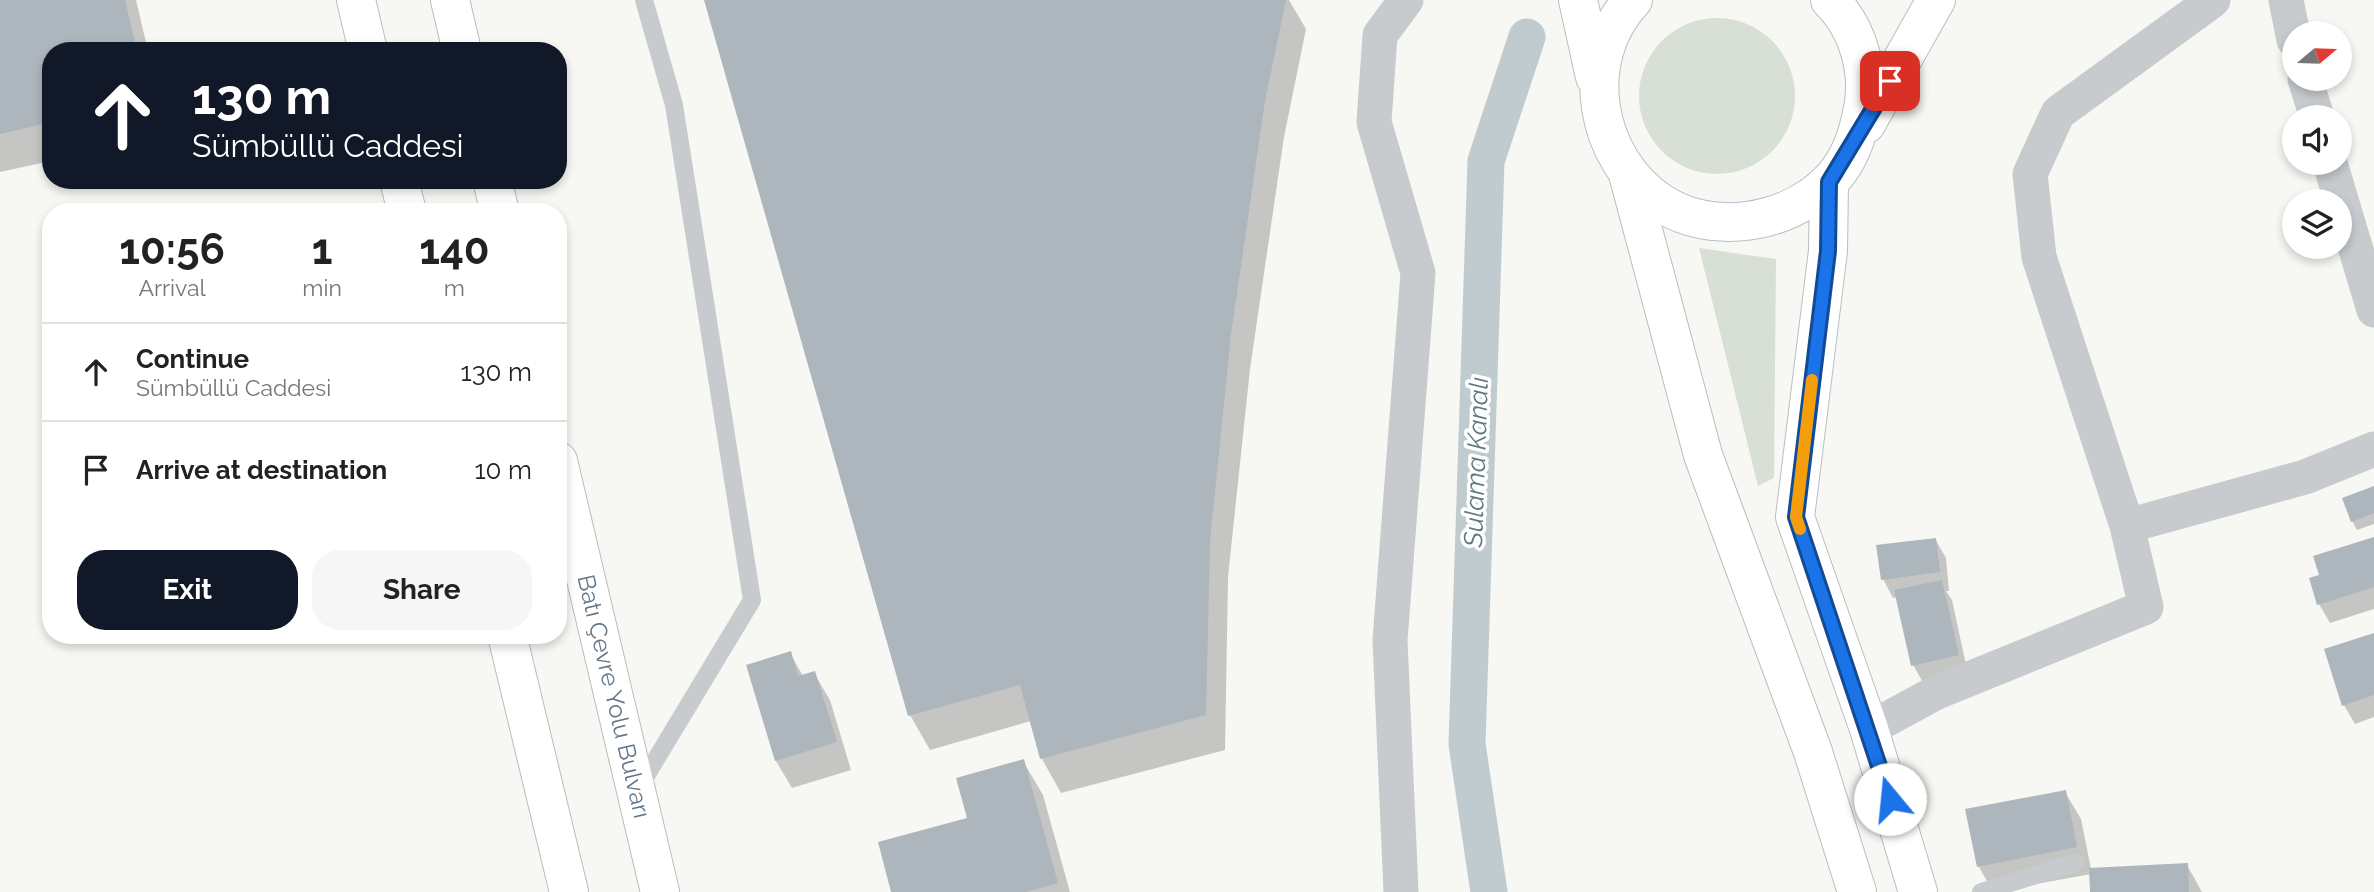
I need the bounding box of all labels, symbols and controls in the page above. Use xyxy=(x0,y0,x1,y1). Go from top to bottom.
north arrow xyxy=(2282,21,2352,91)
map controls xyxy=(2282,21,2352,259)
pin xyxy=(1860,51,1920,111)
icon: arrive xyxy=(1871,62,1909,100)
text: 130 m xyxy=(192,68,331,125)
icon: ahead xyxy=(77,70,168,161)
button: sound xyxy=(2282,105,2352,175)
text: Sümbüllü Caddesi xyxy=(192,127,464,164)
button: layers xyxy=(2282,189,2352,259)
text: 10:56 xyxy=(119,225,225,274)
text: 1 xyxy=(312,225,332,274)
text: 140 xyxy=(419,225,490,274)
text: Arrival xyxy=(138,274,206,301)
text: min xyxy=(302,274,342,301)
text: m xyxy=(444,274,465,301)
text: Continue xyxy=(136,344,249,374)
icon: ahead xyxy=(77,353,115,391)
text: 130 m xyxy=(461,357,532,387)
text: Sümbüllü Caddesi xyxy=(136,374,331,401)
water label: Sulama Kanalı xyxy=(1458,376,1494,549)
icon: arrive xyxy=(77,451,115,489)
text: Arrive at destination xyxy=(136,455,387,485)
text: 10 m xyxy=(474,455,532,485)
button: Exit xyxy=(77,550,298,630)
button: Share xyxy=(312,550,532,630)
street label: Batı Çevre Yolu Bulvarı xyxy=(571,572,657,821)
position arrow xyxy=(1853,762,1927,836)

